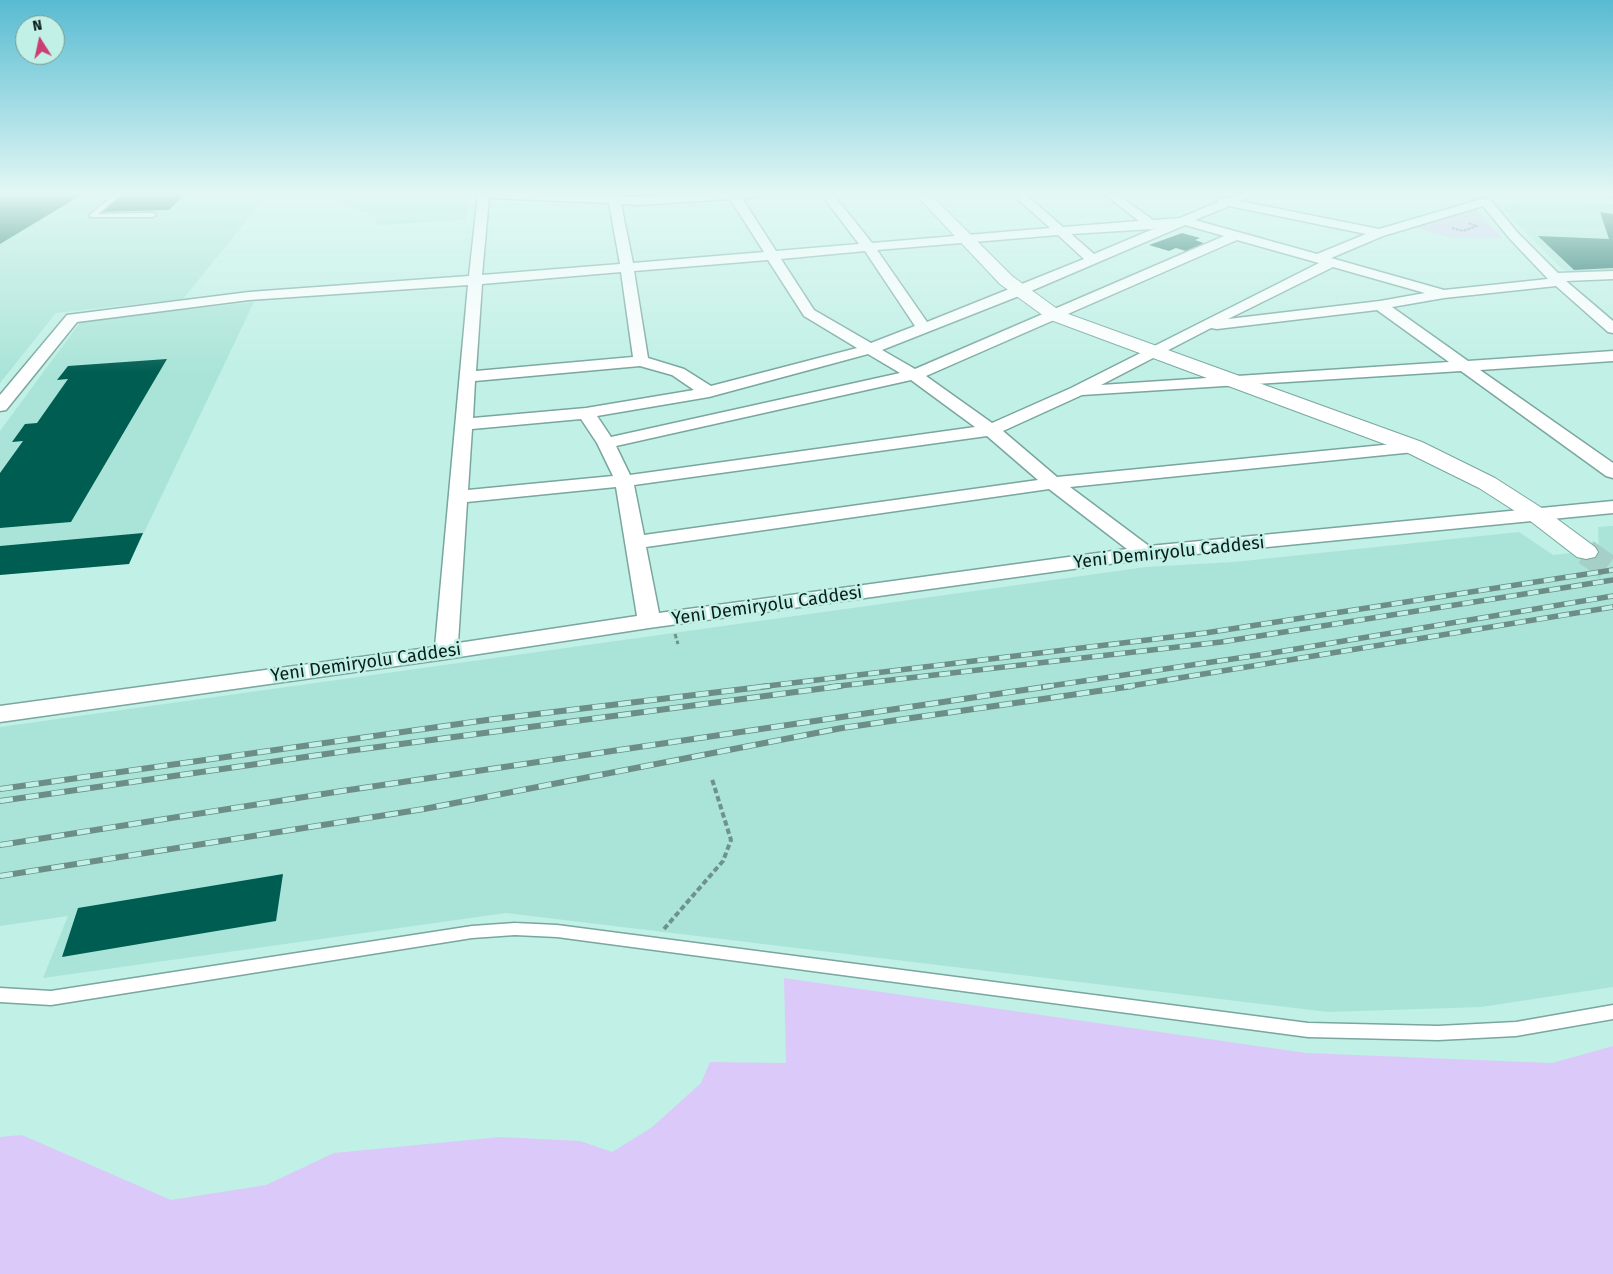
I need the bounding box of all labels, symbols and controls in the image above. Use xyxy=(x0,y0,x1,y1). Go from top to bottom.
north arrow xyxy=(15,15,65,65)
text: N xyxy=(31,17,44,35)
street label: Yeni Demiryolu Caddesi xyxy=(1072,532,1266,574)
street label: Yeni Demiryolu Caddesi xyxy=(670,582,864,630)
street label: Yeni Demiryolu Caddesi xyxy=(269,639,463,687)

